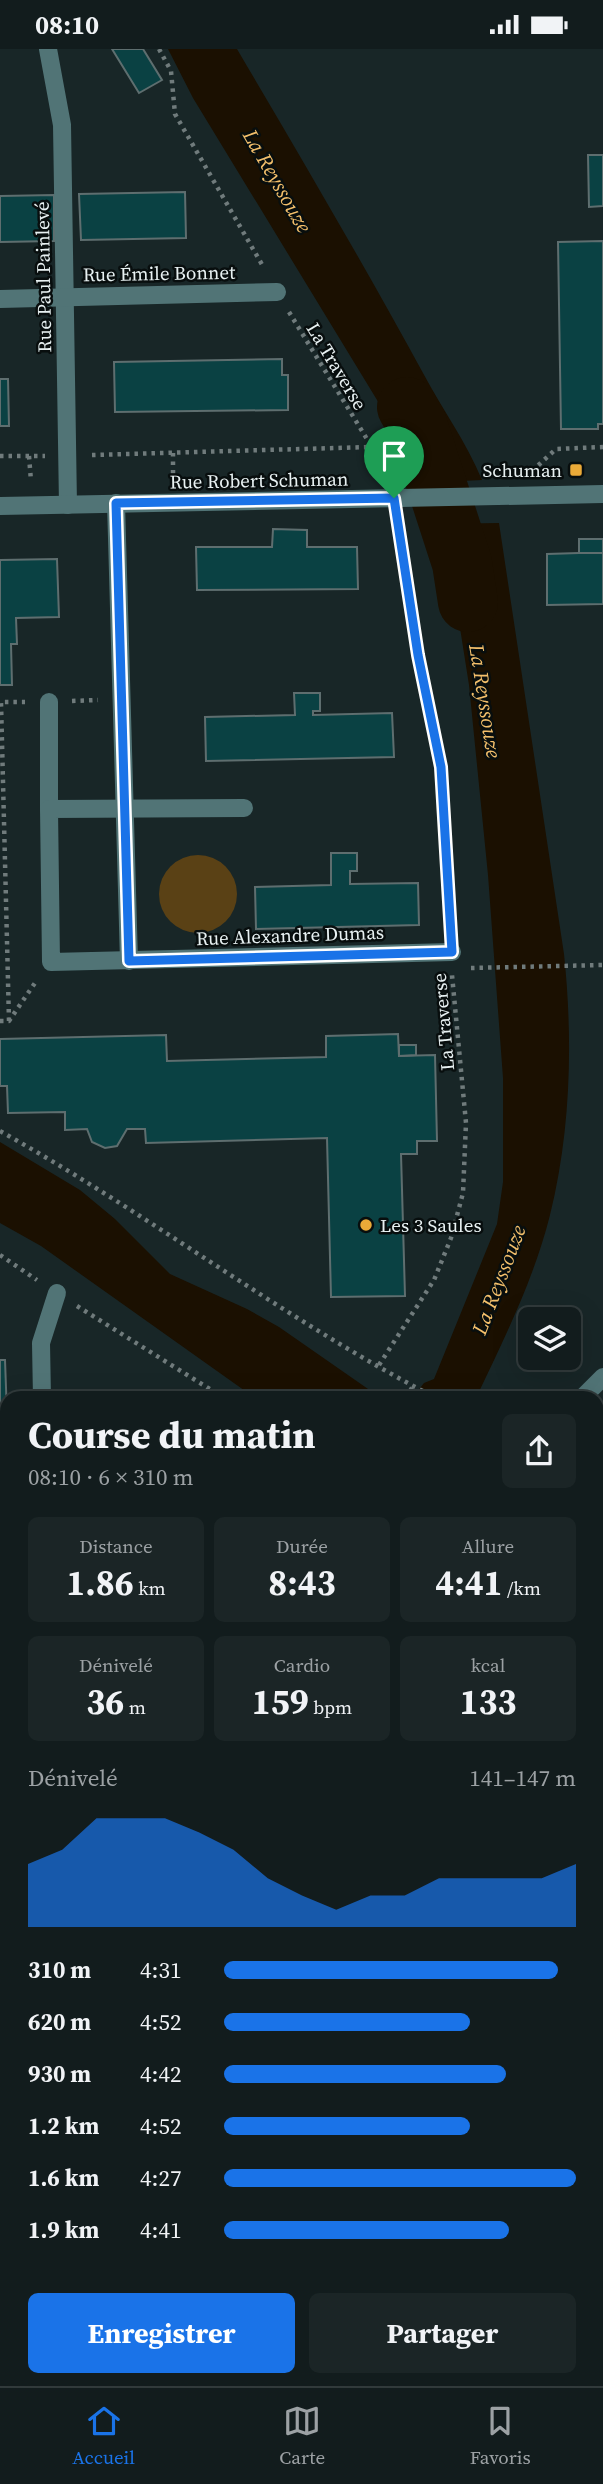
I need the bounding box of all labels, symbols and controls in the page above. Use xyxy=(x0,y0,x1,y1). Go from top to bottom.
text: 08:10 xyxy=(35,7,99,43)
water label: La Reyssouze xyxy=(236,123,319,238)
street label: Rue Paul Painlevé xyxy=(29,201,57,353)
street label: Rue Émile Bonnet xyxy=(83,259,236,287)
street label: La Traverse xyxy=(301,317,373,415)
pin xyxy=(364,426,424,498)
icon: arrive xyxy=(375,437,413,475)
place label: Schuman xyxy=(483,457,562,483)
marker: Schuman xyxy=(568,462,584,478)
street label: Rue Robert Schuman xyxy=(169,465,349,495)
water label: La Reyssouze xyxy=(462,641,509,760)
street label: Rue Alexandre Dumas xyxy=(195,919,385,951)
street label: La Traverse xyxy=(426,972,460,1072)
place label: Les 3 Saules xyxy=(380,1212,482,1238)
marker: Les 3 Saules xyxy=(358,1217,374,1233)
water label: La Reyssouze xyxy=(464,1220,533,1340)
map controls xyxy=(518,1307,581,1370)
button: layers xyxy=(518,1307,581,1370)
text: Course du matin xyxy=(28,1409,316,1461)
button: share xyxy=(502,1414,576,1488)
text: 08:10 · 6 × 310 m xyxy=(28,1461,194,1493)
text: Distance xyxy=(79,1533,153,1559)
text: Durée xyxy=(276,1533,328,1559)
text: Allure xyxy=(462,1533,514,1559)
text: 1.86 xyxy=(66,1559,134,1607)
text: 8:43 xyxy=(268,1559,336,1607)
text: 4:41 xyxy=(435,1559,503,1607)
text: km xyxy=(134,1575,166,1601)
text: /km xyxy=(503,1575,541,1601)
text: Dénivelé xyxy=(79,1652,153,1678)
text: Cardio xyxy=(274,1652,330,1678)
text: kcal xyxy=(471,1652,505,1678)
text: 36 xyxy=(86,1678,124,1726)
text: 159 xyxy=(252,1678,309,1726)
text: 133 xyxy=(460,1678,516,1726)
text: m xyxy=(124,1694,146,1720)
text: bpm xyxy=(309,1694,352,1720)
text: Dénivelé xyxy=(28,1762,118,1794)
text: 141–147 m xyxy=(469,1762,576,1794)
text: 310 m xyxy=(28,1954,91,1986)
text: 4:31 xyxy=(140,1954,181,1986)
text: 620 m xyxy=(28,2006,91,2038)
text: 4:52 xyxy=(140,2006,181,2038)
text: 930 m xyxy=(28,2058,91,2090)
text: 4:42 xyxy=(140,2058,181,2090)
text: 1.2 km xyxy=(28,2110,99,2142)
text: 4:52 xyxy=(140,2110,181,2142)
text: 1.6 km xyxy=(28,2162,99,2194)
text: 4:27 xyxy=(140,2162,181,2194)
text: 1.9 km xyxy=(28,2214,99,2246)
text: 4:41 xyxy=(140,2214,181,2246)
button: Enregistrer xyxy=(28,2293,295,2373)
button: Partager xyxy=(309,2293,576,2373)
tab: Accueil xyxy=(72,2402,135,2470)
tab: Carte xyxy=(279,2402,325,2470)
tab: Favoris xyxy=(470,2402,531,2470)

